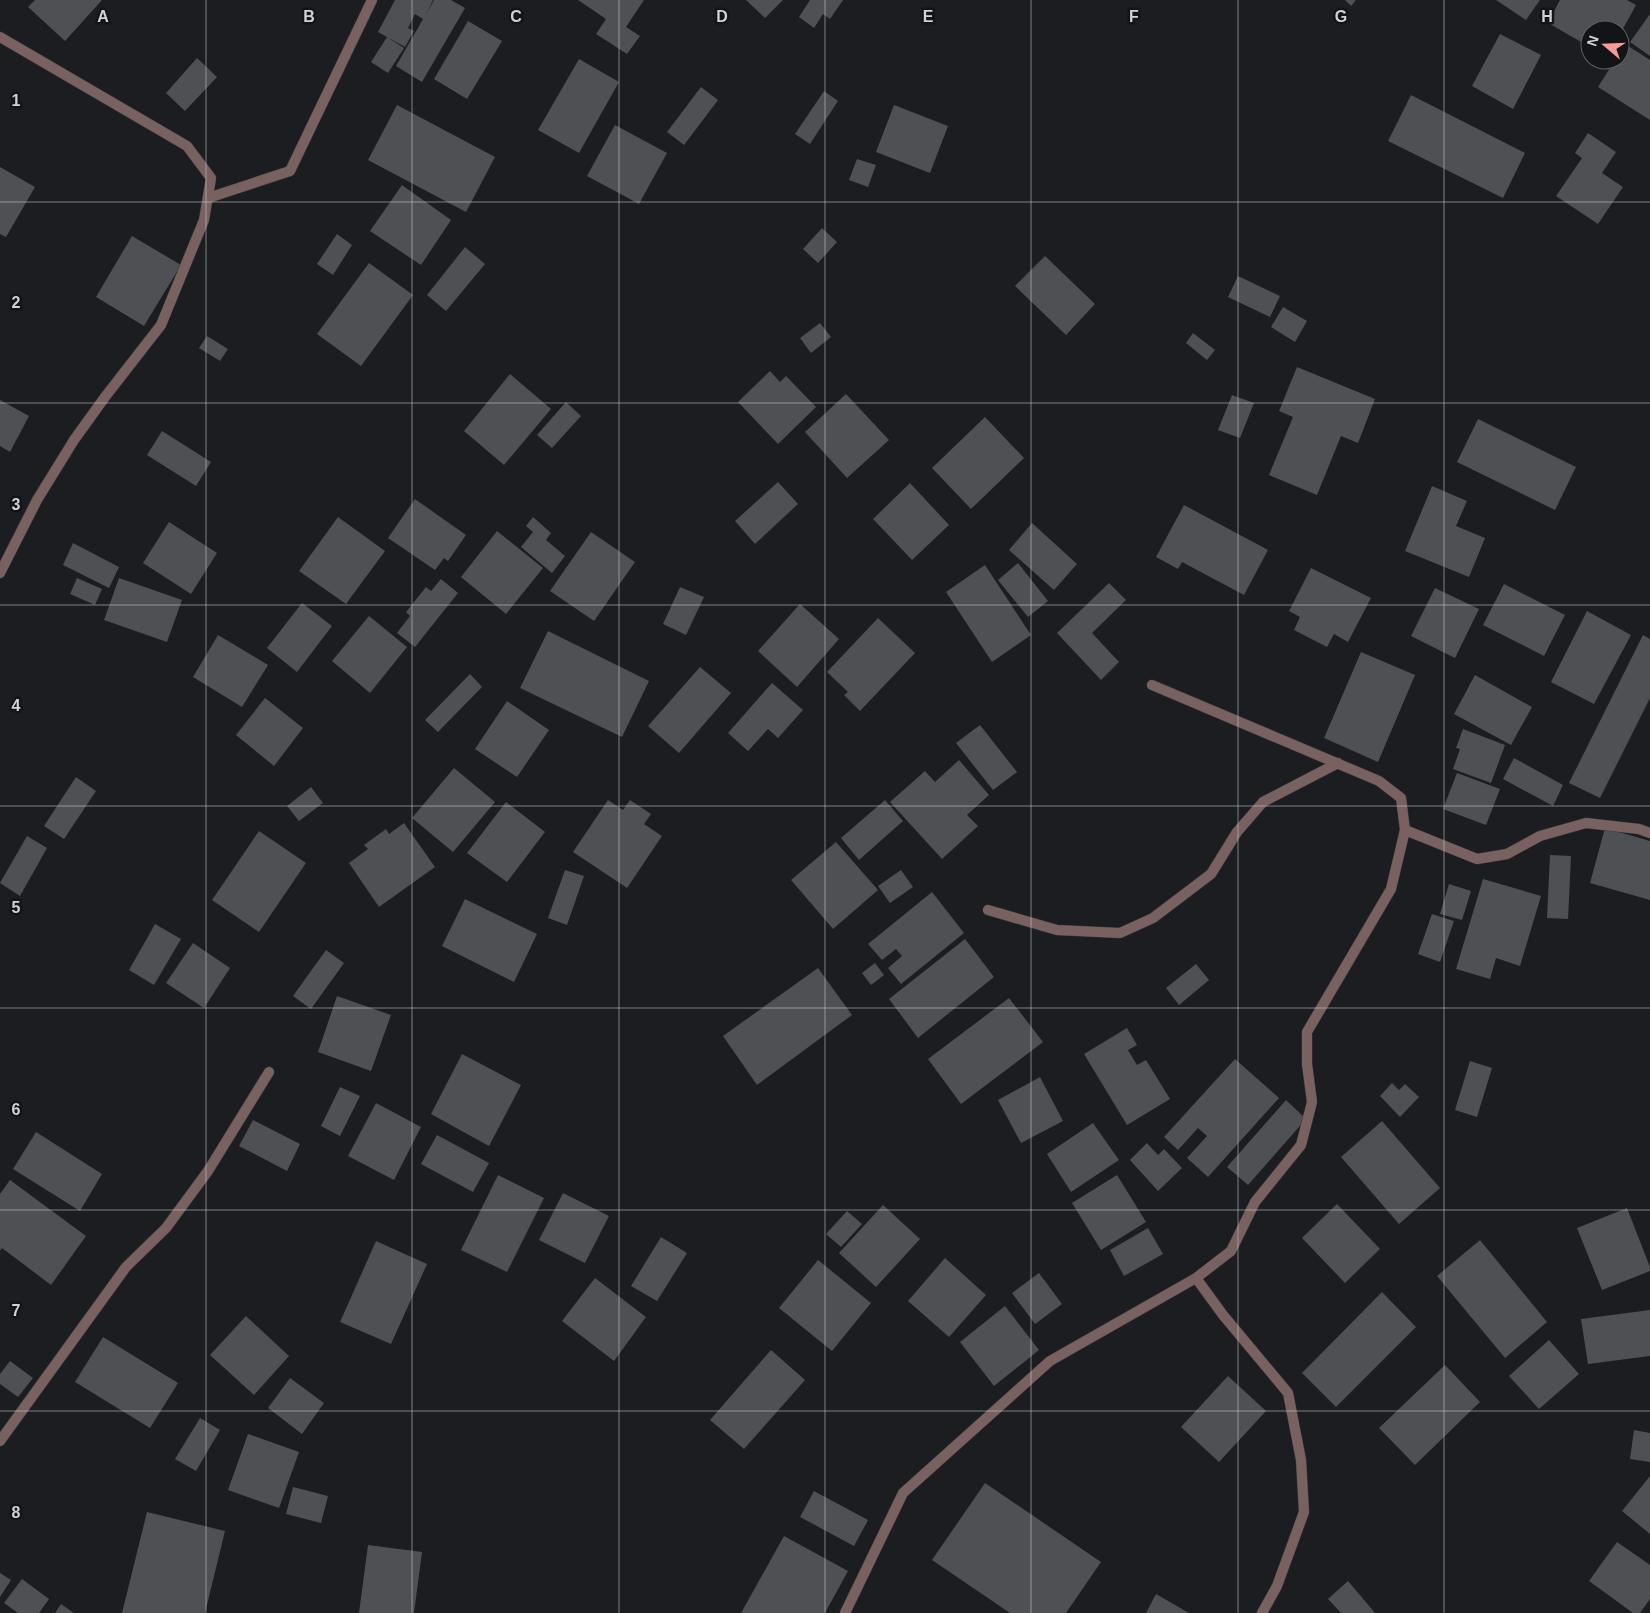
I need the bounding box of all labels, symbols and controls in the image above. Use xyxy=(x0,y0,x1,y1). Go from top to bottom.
text: A xyxy=(97,8,109,25)
text: B xyxy=(303,8,315,25)
text: C xyxy=(510,8,522,25)
text: D xyxy=(716,8,728,25)
text: E xyxy=(923,8,934,25)
text: F xyxy=(1129,8,1139,25)
text: G xyxy=(1335,8,1347,25)
text: H xyxy=(1541,8,1553,25)
north arrow xyxy=(1580,20,1630,70)
text: N xyxy=(1583,33,1602,48)
text: 1 xyxy=(12,92,21,109)
text: 2 xyxy=(12,294,21,311)
text: 3 xyxy=(12,496,21,513)
text: 4 xyxy=(12,697,21,714)
text: 5 xyxy=(12,899,21,916)
text: 6 xyxy=(12,1101,21,1118)
text: 7 xyxy=(12,1302,21,1319)
text: 8 xyxy=(12,1504,21,1521)

